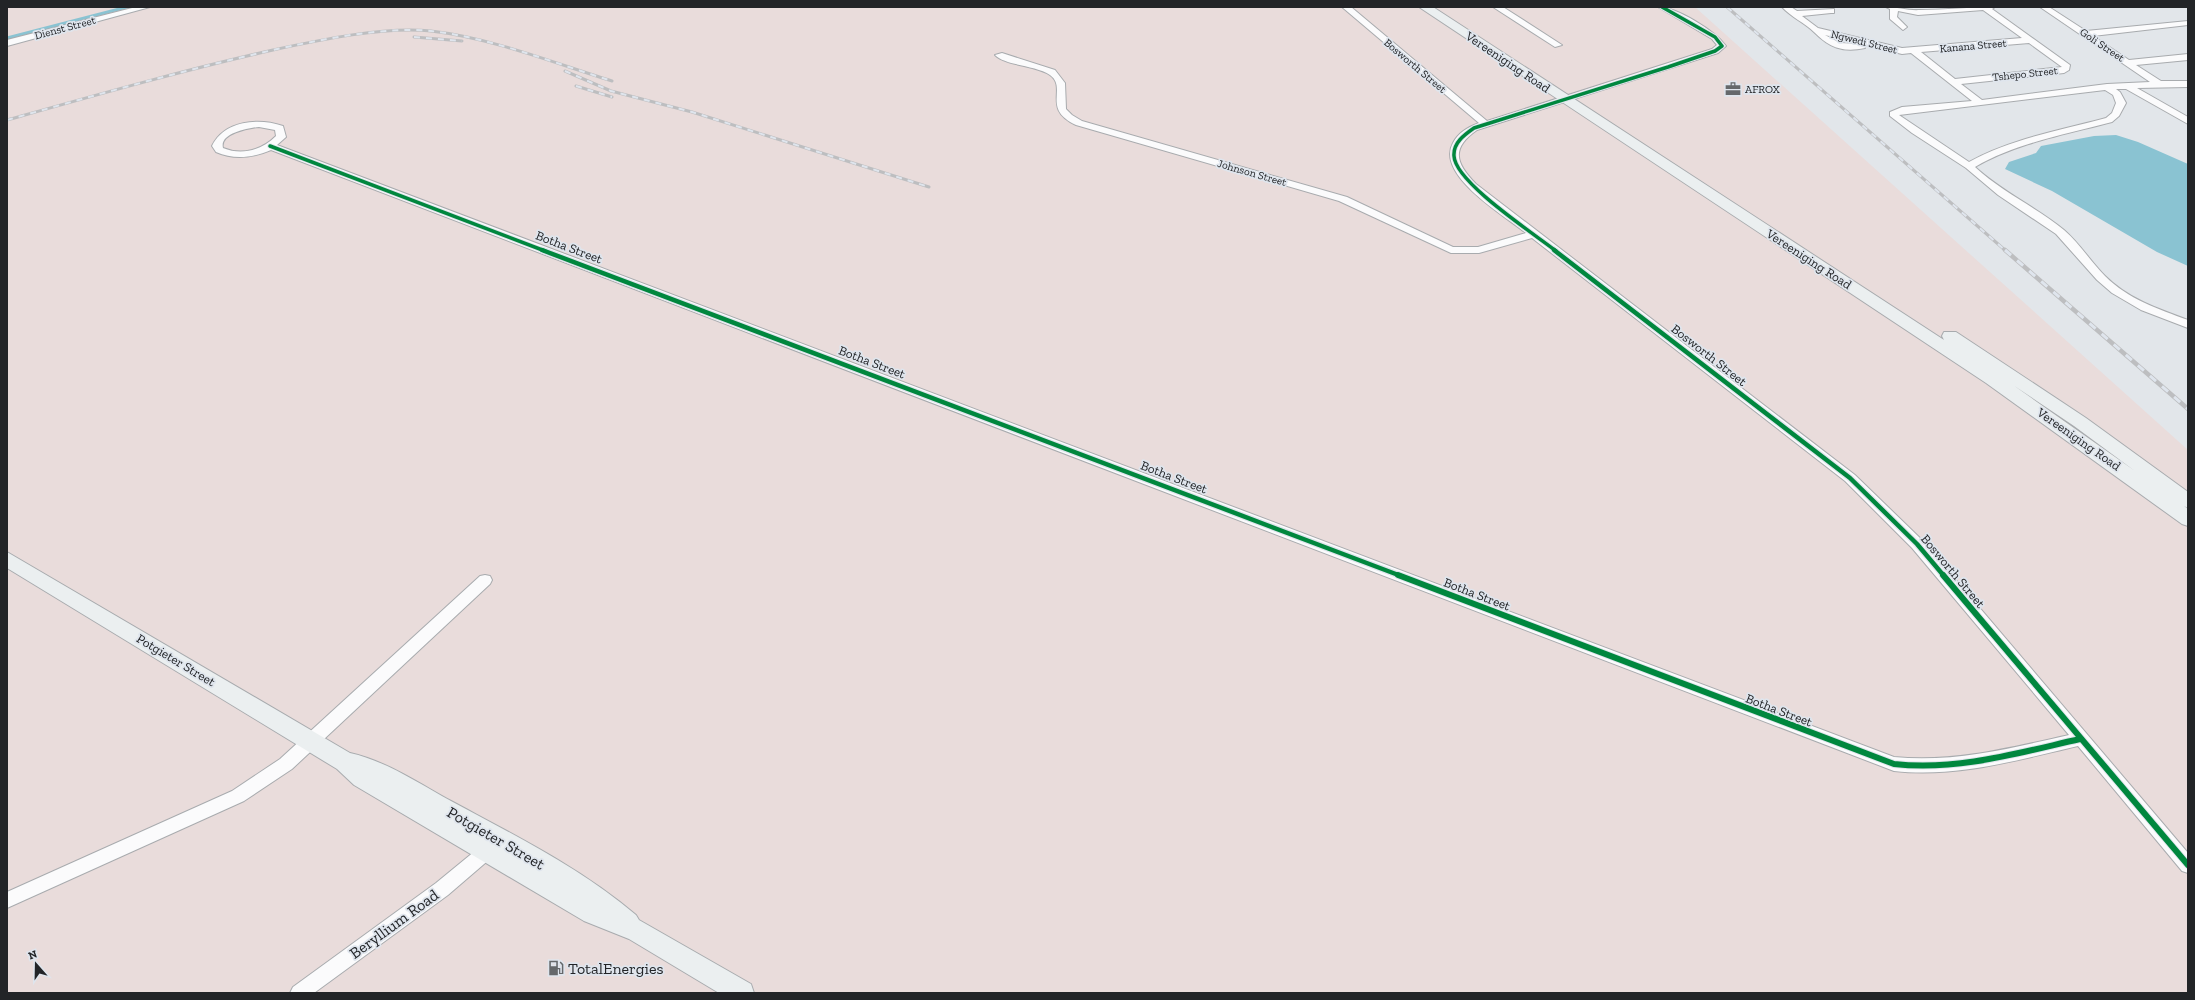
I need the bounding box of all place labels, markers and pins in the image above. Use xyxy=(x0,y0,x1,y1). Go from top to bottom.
office icon: AFROX xyxy=(1724,80,1742,98)
place label: AFROX xyxy=(1745,83,1780,96)
fuel station icon: TotalEnergies xyxy=(547,959,565,977)
place label: TotalEnergies xyxy=(568,959,664,978)

